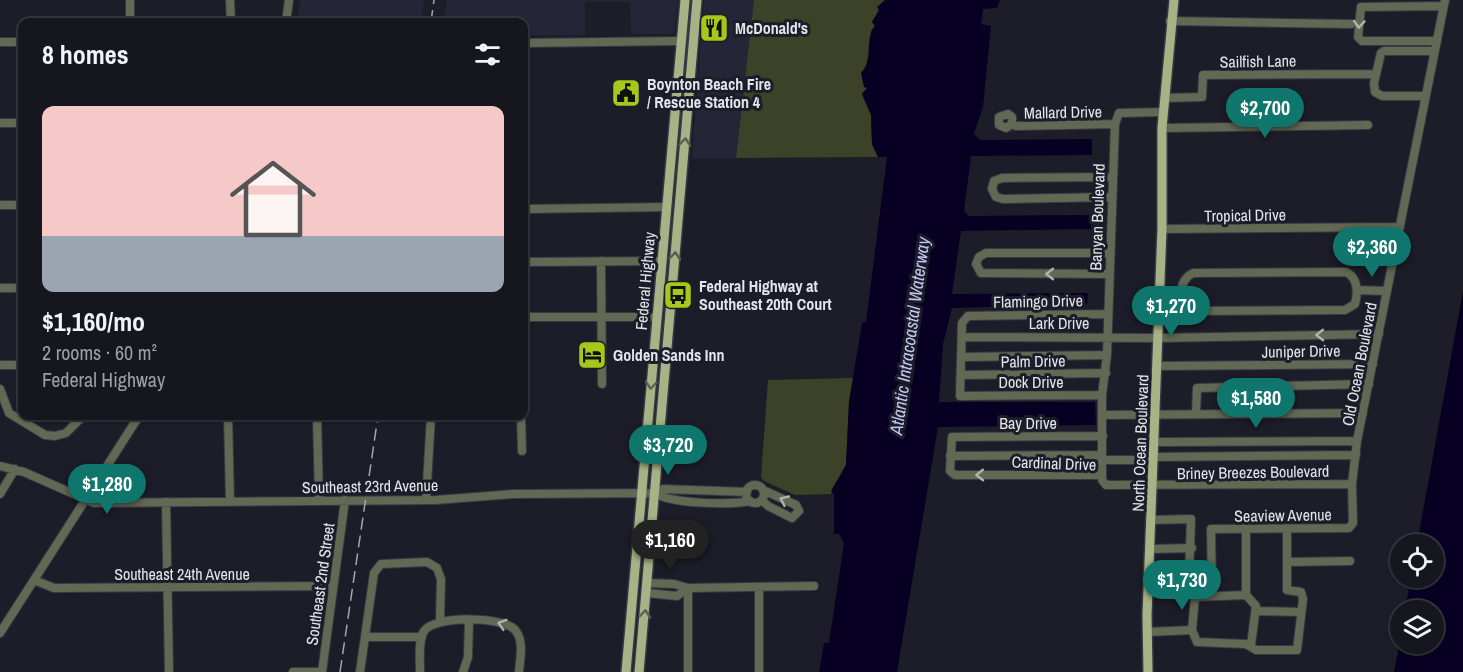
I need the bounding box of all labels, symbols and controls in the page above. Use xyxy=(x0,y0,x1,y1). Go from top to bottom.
restaurant icon: McDonald's xyxy=(698,12,730,44)
place label: McDonald's xyxy=(735,17,808,39)
one-way arrow xyxy=(1353,20,1366,29)
text: 8 homes xyxy=(42,37,129,72)
icon: filters xyxy=(471,38,504,71)
street label: Sailfish Lane xyxy=(1220,49,1296,73)
place label: Boynton Beach Fire / Rescue Station 4 xyxy=(647,73,771,113)
public building icon: Boynton Beach Fire / Rescue Station 4 xyxy=(610,77,642,109)
pin: $2,700 xyxy=(1216,88,1314,139)
text: $2,700 xyxy=(1240,94,1290,121)
street label: Mallard Drive xyxy=(1024,100,1102,124)
one-way arrow xyxy=(678,137,691,146)
icon: home xyxy=(219,145,327,253)
street label: Banyan Boulevard xyxy=(1084,163,1110,271)
street label: Tropical Drive xyxy=(1204,203,1286,227)
pin: $2,360 xyxy=(1323,227,1421,278)
street label: Federal Highway xyxy=(630,231,660,331)
text: $2,360 xyxy=(1347,233,1397,260)
water label: Atlantic Intracoastal Waterway xyxy=(883,234,936,437)
one-way arrow xyxy=(668,251,681,260)
one-way arrow xyxy=(1046,268,1055,280)
place label: Federal Highway at Southeast 20th Court xyxy=(699,275,832,315)
bus stop icon: Federal Highway at Southeast 20th Court xyxy=(662,279,694,311)
pin: $1,270 xyxy=(1122,286,1220,337)
street label: Flamingo Drive xyxy=(993,289,1083,313)
text: $1,270 xyxy=(1146,292,1196,319)
street label: Old Ocean Boulevard xyxy=(1336,300,1382,428)
text: $1,160/mo xyxy=(42,304,145,339)
street label: Lark Drive xyxy=(1029,312,1089,334)
one-way arrow xyxy=(1316,329,1325,341)
text: 2 rooms · 60 m² xyxy=(42,339,157,366)
hotel icon: Golden Sands Inn xyxy=(576,339,608,371)
street label: Juniper Drive xyxy=(1261,339,1341,363)
place label: Golden Sands Inn xyxy=(613,344,725,366)
street label: Palm Drive xyxy=(1000,349,1066,373)
text: Federal Highway xyxy=(42,366,165,393)
street label: Dock Drive xyxy=(999,371,1063,393)
street label: North Ocean Boulevard xyxy=(1127,374,1153,512)
pin: $1,580 xyxy=(1207,378,1305,429)
one-way arrow xyxy=(645,380,658,389)
text: $1,580 xyxy=(1231,384,1281,411)
street label: Bay Drive xyxy=(999,412,1057,434)
pin: $3,720 xyxy=(619,425,717,476)
text: $3,720 xyxy=(643,431,693,458)
street label: Cardinal Drive xyxy=(1011,451,1097,475)
street label: Briney Breezes Boulevard xyxy=(1177,460,1329,484)
pin: $1,280 xyxy=(58,464,156,515)
one-way arrow xyxy=(976,469,985,481)
text: $1,280 xyxy=(82,470,132,497)
street label: Southeast 23rd Avenue xyxy=(302,474,438,498)
one-way arrow xyxy=(780,495,791,507)
street label: Seaview Avenue xyxy=(1234,503,1332,527)
pin: $1,160 xyxy=(621,520,719,571)
street label: Southeast 2nd Street xyxy=(301,521,340,647)
text: $1,160 xyxy=(645,526,695,553)
map controls xyxy=(1390,534,1444,654)
button: locate xyxy=(1390,534,1444,588)
pin: $1,730 xyxy=(1133,560,1231,611)
street label: Southeast 24th Avenue xyxy=(114,563,250,585)
text: $1,730 xyxy=(1157,566,1207,593)
button: layers xyxy=(1390,600,1444,654)
one-way arrow xyxy=(638,609,651,618)
one-way arrow xyxy=(497,619,508,631)

